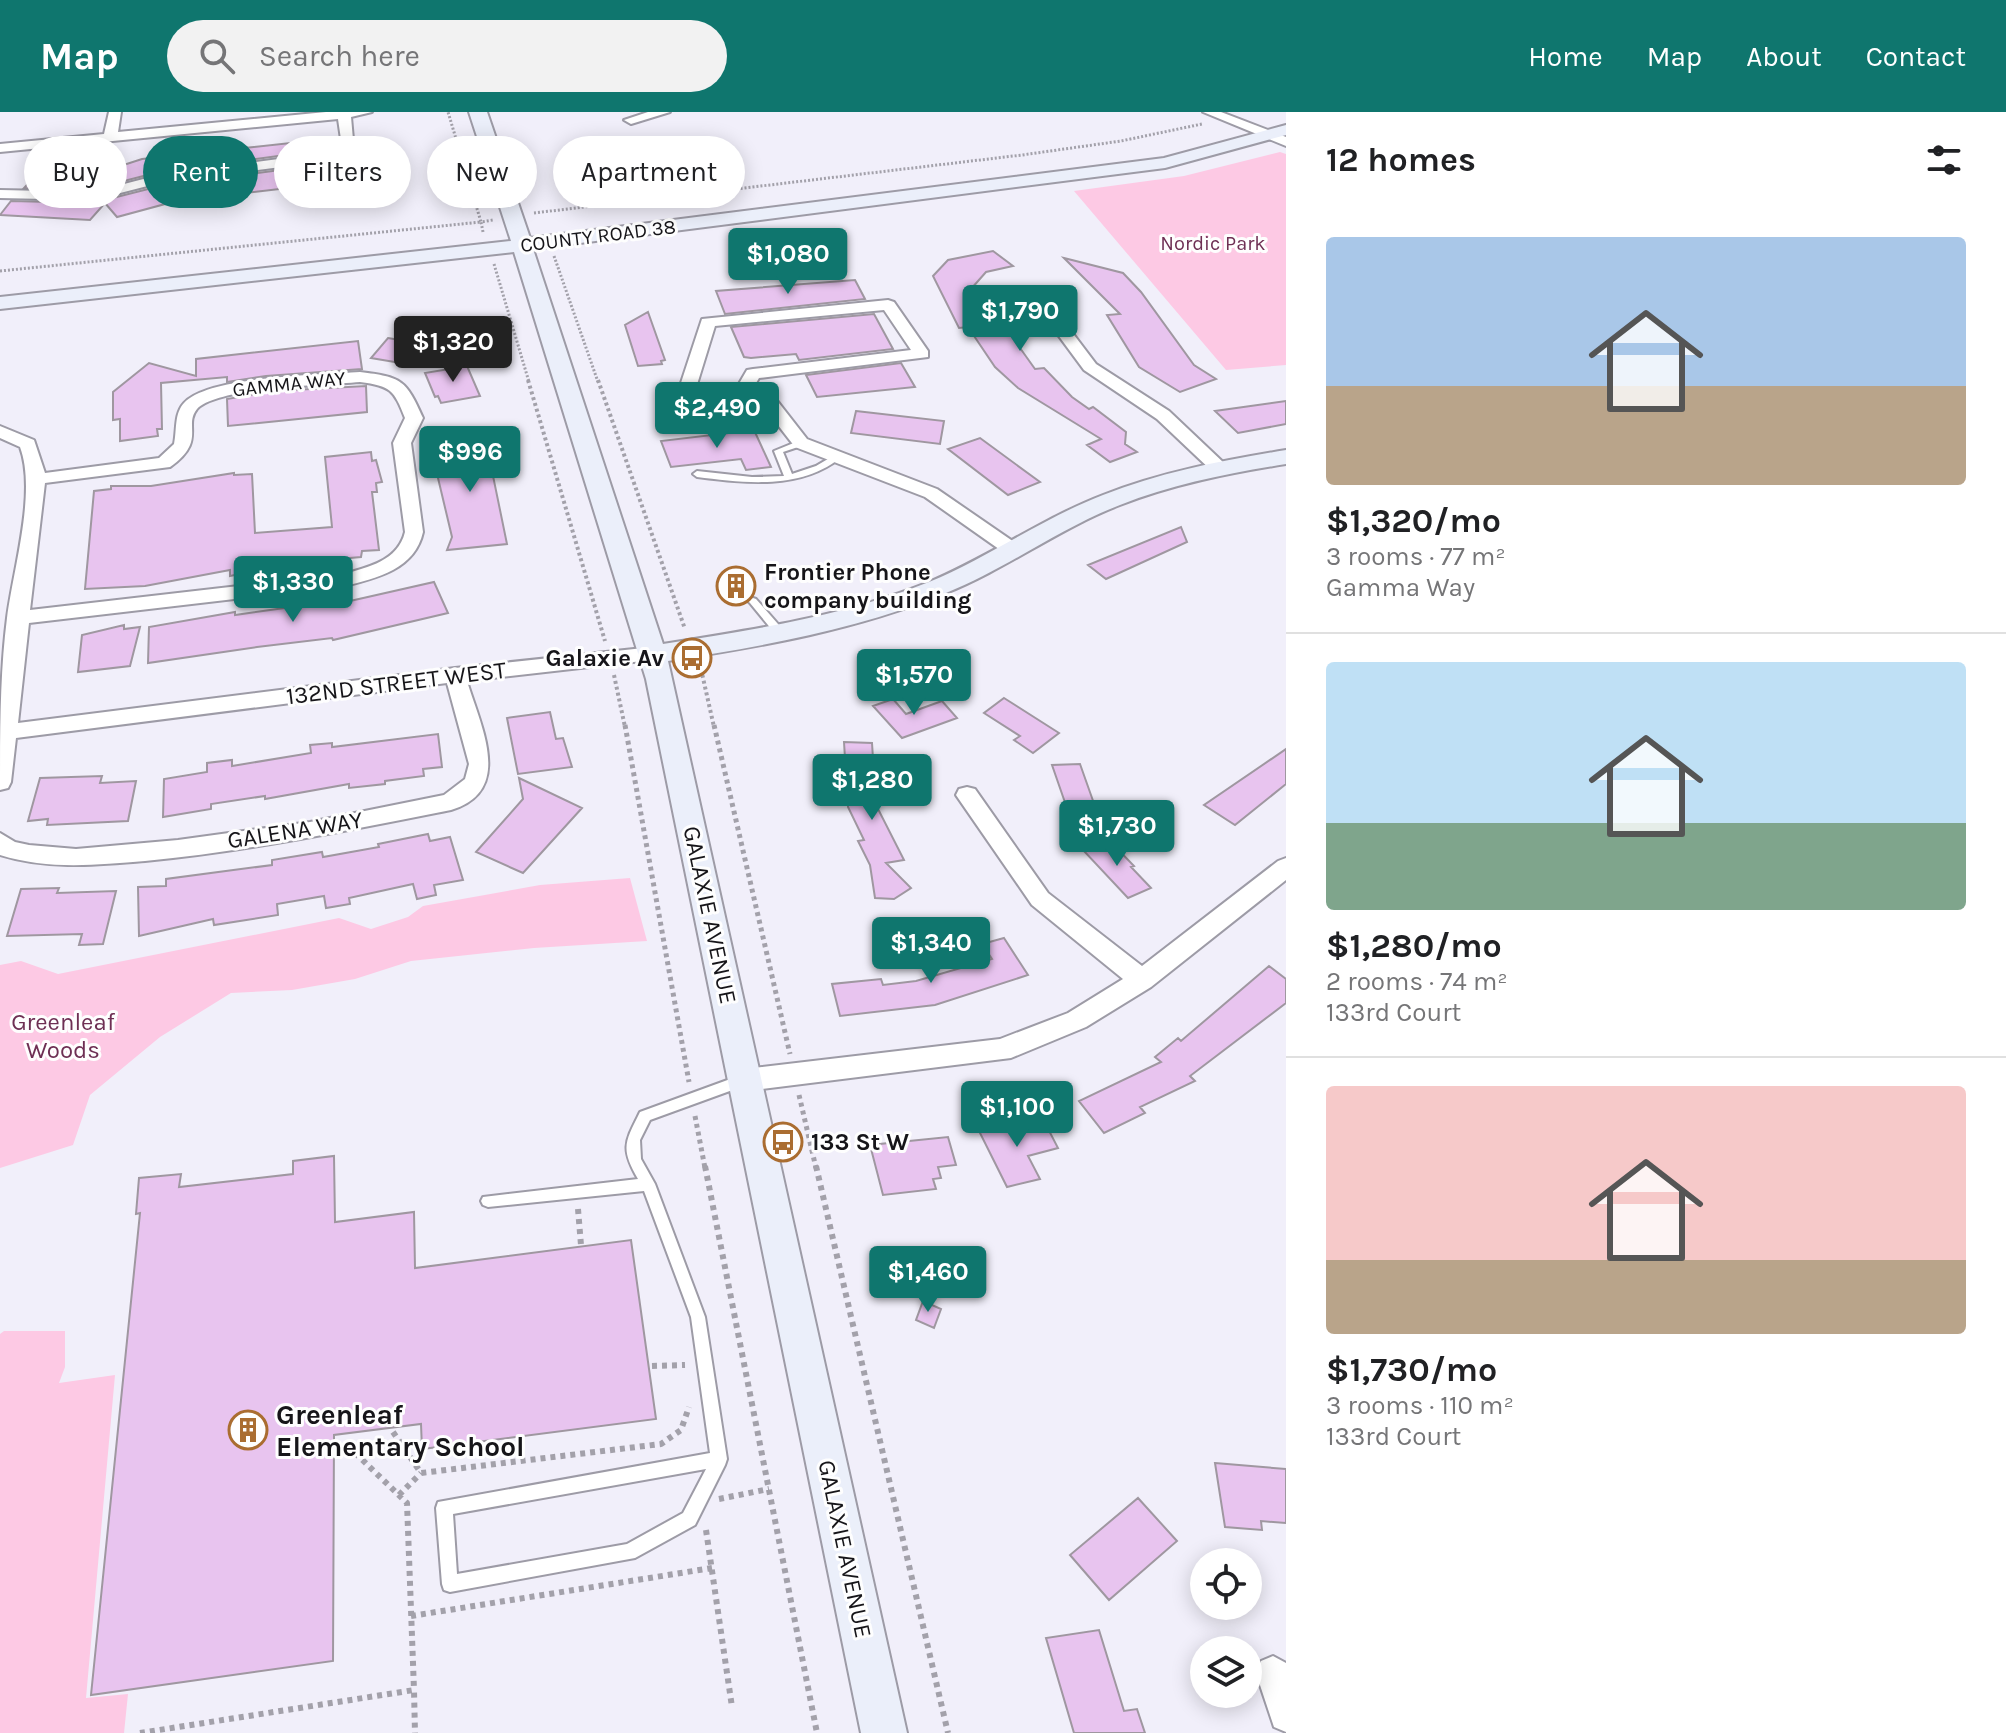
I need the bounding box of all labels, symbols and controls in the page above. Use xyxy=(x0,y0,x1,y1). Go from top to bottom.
search box xyxy=(167,20,727,92)
text: Map xyxy=(40,34,119,79)
icon: search xyxy=(195,34,239,78)
text: Search here xyxy=(259,38,420,74)
text: Home xyxy=(1528,40,1603,73)
text: Map xyxy=(1647,40,1702,73)
text: About xyxy=(1746,40,1822,73)
text: Contact xyxy=(1866,40,1966,73)
chip: Buy xyxy=(24,136,127,208)
chip: Rent xyxy=(143,136,258,208)
chip: Filters xyxy=(274,136,411,208)
chip: New xyxy=(427,136,537,208)
chip: Apartment xyxy=(553,136,745,208)
icon: filters xyxy=(1922,138,1966,182)
text: 12 homes xyxy=(1326,140,1476,180)
street label: COUNTY ROAD 38 xyxy=(519,215,677,257)
pin: $1,080 xyxy=(723,228,853,296)
park label: Nordic Park xyxy=(1160,232,1266,255)
text: $1,080 xyxy=(746,238,830,269)
pin: $1,790 xyxy=(955,285,1085,353)
icon: home xyxy=(1574,289,1718,433)
text: $1,790 xyxy=(980,295,1060,326)
pin: $1,320 xyxy=(388,316,518,384)
text: $1,320 xyxy=(412,326,494,357)
street label: GAMMA WAY xyxy=(231,367,347,401)
pin: $2,490 xyxy=(652,382,782,450)
text: $2,490 xyxy=(673,392,761,423)
pin: $996 xyxy=(423,426,517,494)
text: $996 xyxy=(437,436,503,467)
text: $1,320/mo xyxy=(1326,501,1501,541)
text: 3 rooms · 77 m² xyxy=(1326,541,1506,572)
pin: $1,330 xyxy=(228,556,358,624)
place label: Frontier Phone company building xyxy=(764,558,971,614)
building icon: Frontier Phone company building xyxy=(715,565,757,607)
text: $1,330 xyxy=(252,566,334,597)
text: Gamma Way xyxy=(1326,572,1475,603)
bus stop icon: Galaxie Av xyxy=(671,637,713,679)
place label: Galaxie Av xyxy=(545,644,665,672)
pin: $1,570 xyxy=(849,649,979,717)
street label: 132ND STREET WEST xyxy=(284,656,508,710)
text: $1,570 xyxy=(875,659,953,690)
icon: home xyxy=(1574,714,1718,858)
pin: $1,280 xyxy=(807,754,937,822)
text: $1,280 xyxy=(831,764,913,795)
pin: $1,730 xyxy=(1052,800,1182,868)
street label: GALENA WAY xyxy=(225,805,365,855)
text: $1,730 xyxy=(1077,810,1157,841)
street label: GALAXIE AVENUE xyxy=(677,823,743,1007)
pin: $1,340 xyxy=(866,917,996,985)
text: $1,280/mo xyxy=(1326,926,1502,966)
text: $1,340 xyxy=(890,927,972,958)
text: 2 rooms · 74 m² xyxy=(1326,966,1508,997)
text: 133rd Court xyxy=(1326,997,1461,1028)
park label: Greenleaf Woods xyxy=(11,1008,116,1064)
pin: $1,100 xyxy=(952,1081,1082,1149)
text: $1,100 xyxy=(979,1091,1055,1122)
bus stop icon: 133 St W xyxy=(762,1121,804,1163)
place label: 133 St W xyxy=(811,1128,909,1156)
icon: home xyxy=(1574,1138,1718,1282)
pin: $1,460 xyxy=(863,1246,993,1314)
text: $1,460 xyxy=(887,1256,969,1287)
text: $1,730/mo xyxy=(1326,1350,1497,1390)
text: 3 rooms · 110 m² xyxy=(1326,1390,1514,1421)
place label: Greenleaf Elementary School xyxy=(276,1398,525,1463)
building icon: Greenleaf Elementary School xyxy=(227,1409,269,1451)
text: 133rd Court xyxy=(1326,1421,1461,1452)
street label: GALAXIE AVENUE xyxy=(812,1457,878,1641)
map controls xyxy=(1190,1548,1262,1708)
button: locate xyxy=(1190,1548,1262,1620)
button: layers xyxy=(1190,1636,1262,1708)

